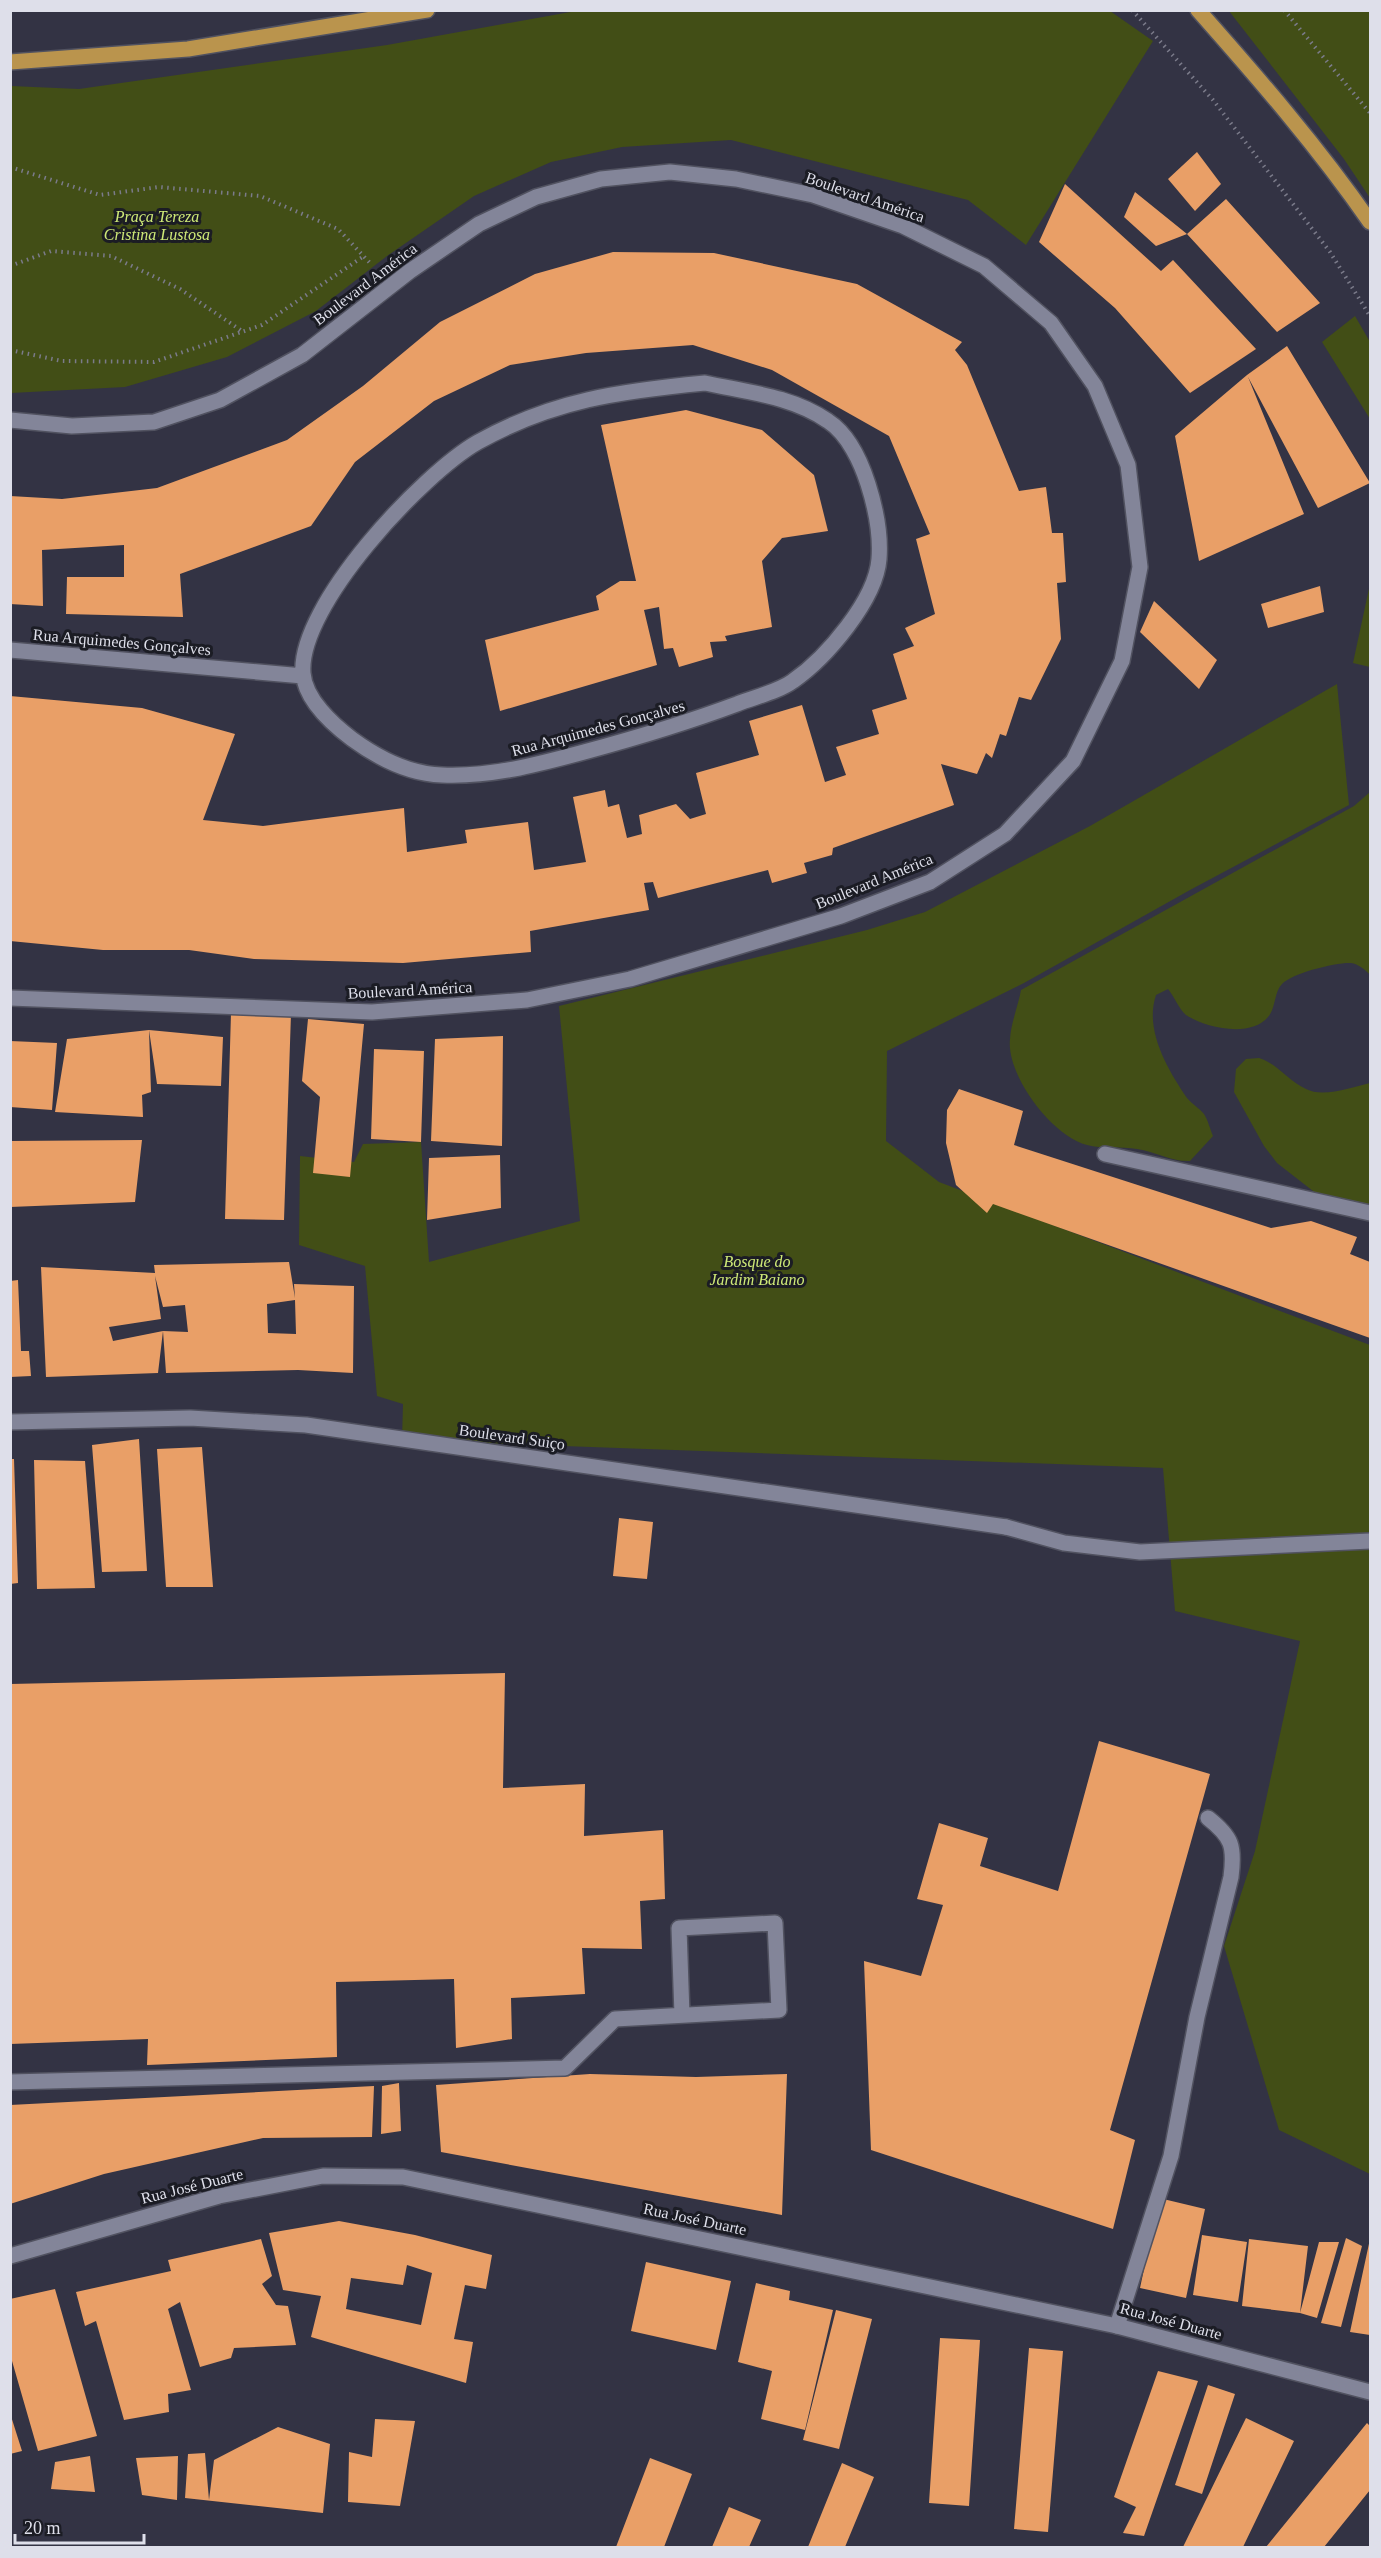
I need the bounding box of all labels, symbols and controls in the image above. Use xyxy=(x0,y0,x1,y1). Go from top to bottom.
street label: Boulevard América xyxy=(803,169,927,225)
park label: Praça Tereza Cristina Lustosa xyxy=(104,208,210,243)
street label: Boulevard América xyxy=(310,240,420,328)
street label: Rua Arquimedes Gonçalves xyxy=(32,626,212,659)
street label: Rua Arquimedes Gonçalves xyxy=(510,697,687,760)
street label: Boulevard América xyxy=(813,850,935,912)
street label: Boulevard América xyxy=(347,978,473,1002)
park label: Bosque do Jardim Baiano xyxy=(710,1253,804,1288)
street label: Boulevard Suiço xyxy=(458,1421,566,1454)
street label: Rua José Duarte xyxy=(139,2165,245,2207)
street label: Rua José Duarte xyxy=(642,2200,748,2238)
street label: Rua José Duarte xyxy=(1118,2299,1224,2343)
scale bar xyxy=(15,2507,144,2545)
text: 20 m xyxy=(24,2518,61,2538)

